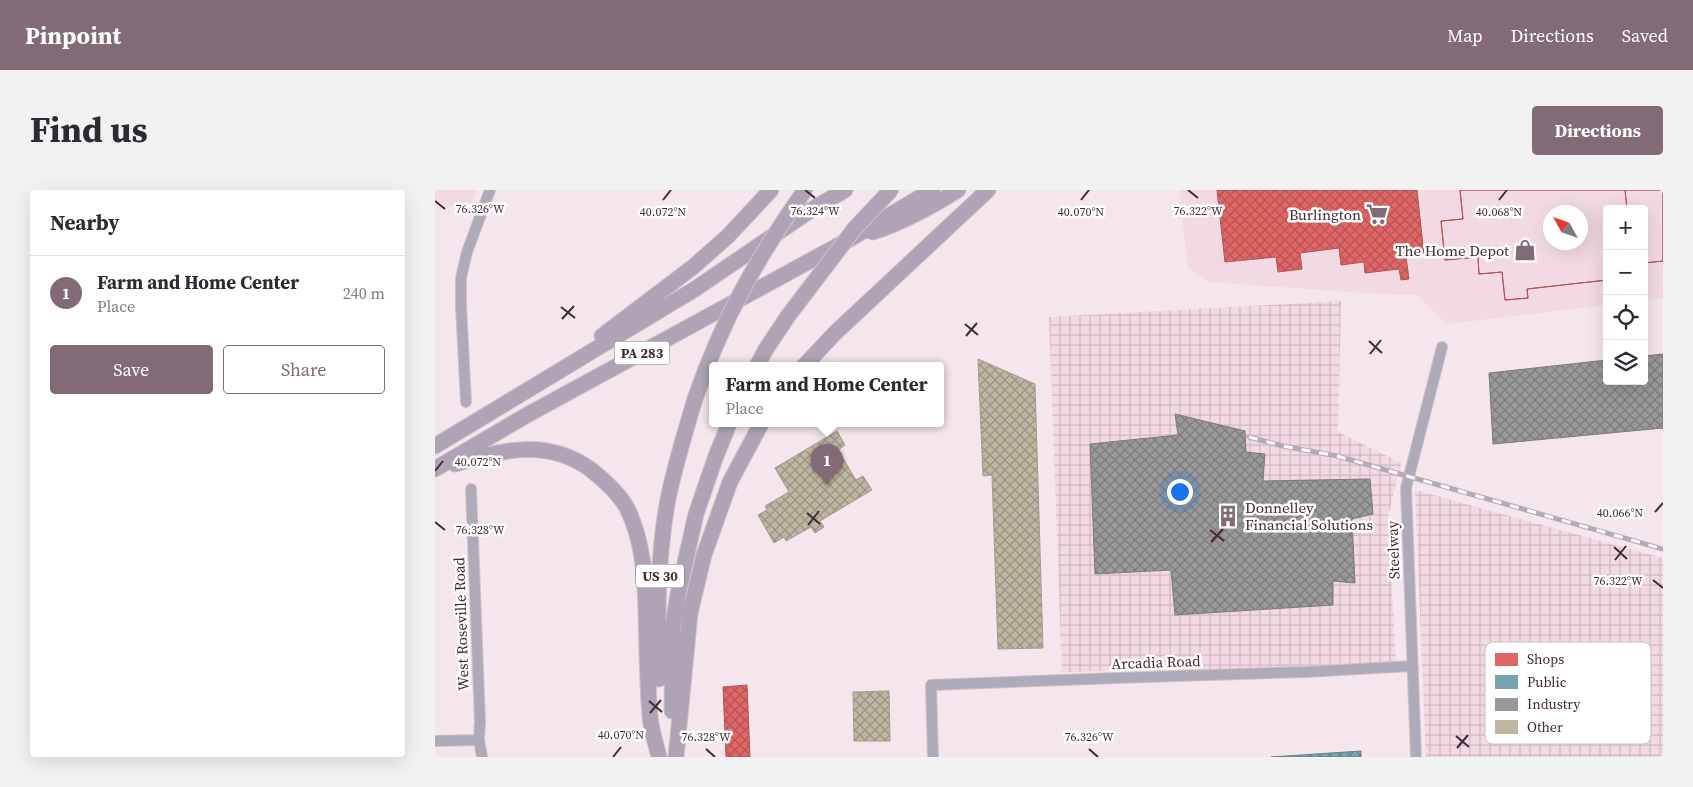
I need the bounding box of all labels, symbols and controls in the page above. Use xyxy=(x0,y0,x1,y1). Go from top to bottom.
text: Pinpoint xyxy=(25,19,121,52)
text: Map xyxy=(1447,23,1483,48)
text: Directions xyxy=(1511,23,1594,48)
text: Saved xyxy=(1622,23,1668,48)
text: Find us xyxy=(30,106,148,154)
button: Directions xyxy=(1532,106,1663,155)
text: 76.326°W xyxy=(455,201,505,217)
supermarket icon: Burlington xyxy=(1364,201,1390,227)
text: 76.324°W xyxy=(790,203,840,219)
text: 76.322°W xyxy=(1173,203,1223,219)
text: 40.072°N xyxy=(640,204,686,220)
text: 40.070°N xyxy=(1058,204,1104,220)
place label: Burlington xyxy=(1289,204,1361,225)
text: 40.068°N xyxy=(1476,204,1522,220)
north arrow xyxy=(1543,205,1588,250)
map controls xyxy=(1603,205,1648,385)
button: + xyxy=(1603,205,1648,250)
text: Nearby xyxy=(50,208,120,237)
shop icon: The Home Depot xyxy=(1512,237,1538,263)
place label: The Home Depot xyxy=(1396,240,1509,261)
button: − xyxy=(1603,250,1648,295)
text: Farm and Home Center xyxy=(97,269,299,295)
text: 1 xyxy=(62,282,70,304)
text: 240 m xyxy=(343,282,385,304)
text: Place xyxy=(97,295,135,317)
button: locate xyxy=(1603,295,1648,340)
button: layers xyxy=(1603,340,1648,385)
road number: PA 283 xyxy=(615,342,669,364)
button: Save xyxy=(50,345,213,394)
button: Share xyxy=(223,345,385,394)
popup xyxy=(709,362,944,427)
text: Farm and Home Center xyxy=(725,371,928,397)
text: Place xyxy=(725,397,764,419)
pin: 1 xyxy=(811,444,843,485)
text: 40.072°N xyxy=(455,454,501,470)
your location xyxy=(1167,479,1193,505)
place label: Donnelley Financial Solutions xyxy=(1245,497,1373,535)
building icon: Donnelley Financial Solutions xyxy=(1215,503,1241,529)
text: 40.066°N xyxy=(1597,505,1643,521)
street label: Steelway xyxy=(1381,520,1405,579)
text: 76.328°W xyxy=(455,522,505,538)
street label: West Roseville Road xyxy=(448,556,474,691)
road number: US 30 xyxy=(636,564,684,588)
text: 76.322°W xyxy=(1593,573,1643,589)
legend xyxy=(1485,642,1651,744)
text: Shops xyxy=(1527,649,1564,669)
street label: Arcadia Road xyxy=(1111,650,1201,674)
text: Public xyxy=(1527,672,1567,692)
text: Industry xyxy=(1527,694,1581,714)
text: Other xyxy=(1527,717,1563,737)
text: 40.070°N xyxy=(598,727,644,743)
text: 76.328°W xyxy=(681,729,731,745)
text: 76.326°W xyxy=(1064,729,1114,745)

